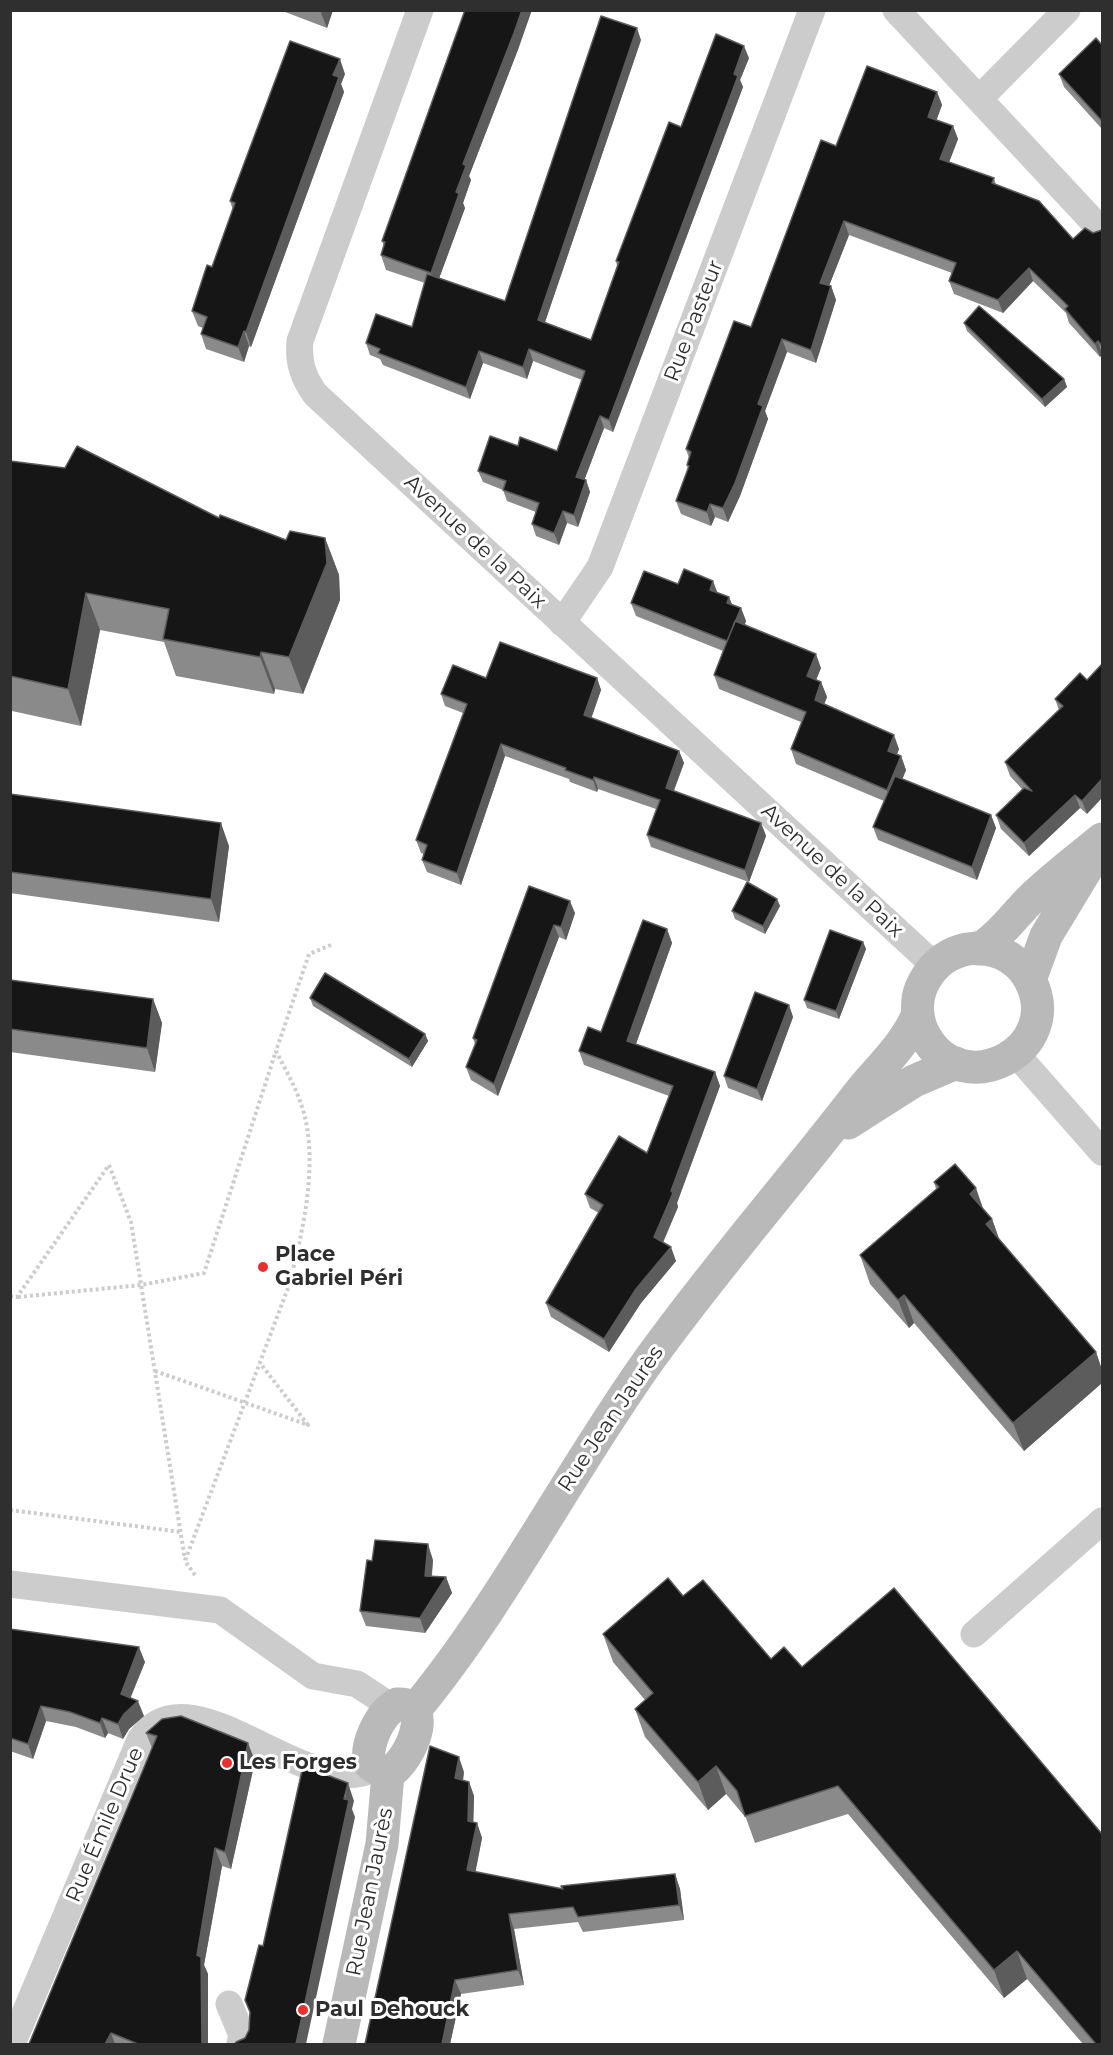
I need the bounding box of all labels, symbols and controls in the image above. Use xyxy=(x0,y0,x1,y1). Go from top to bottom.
street label: Rue Pasteur xyxy=(659,257,729,385)
street label: Avenue de la Paix xyxy=(399,470,551,614)
street label: Avenue de la Paix xyxy=(756,799,908,943)
place label: Place Gabriel Péri xyxy=(275,1242,403,1292)
marker: Place Gabriel Péri xyxy=(256,1260,270,1274)
street label: Rue Jean Jaurès xyxy=(553,1341,669,1497)
street label: Rue Émile Drue xyxy=(61,1744,149,1906)
place label: Les Forges xyxy=(239,1750,357,1776)
marker: Les Forges xyxy=(220,1756,234,1770)
street label: Rue Jean Jaurès xyxy=(341,1806,399,1978)
place label: Paul Dehouck xyxy=(315,1997,469,2023)
marker: Paul Dehouck xyxy=(296,2003,310,2017)

